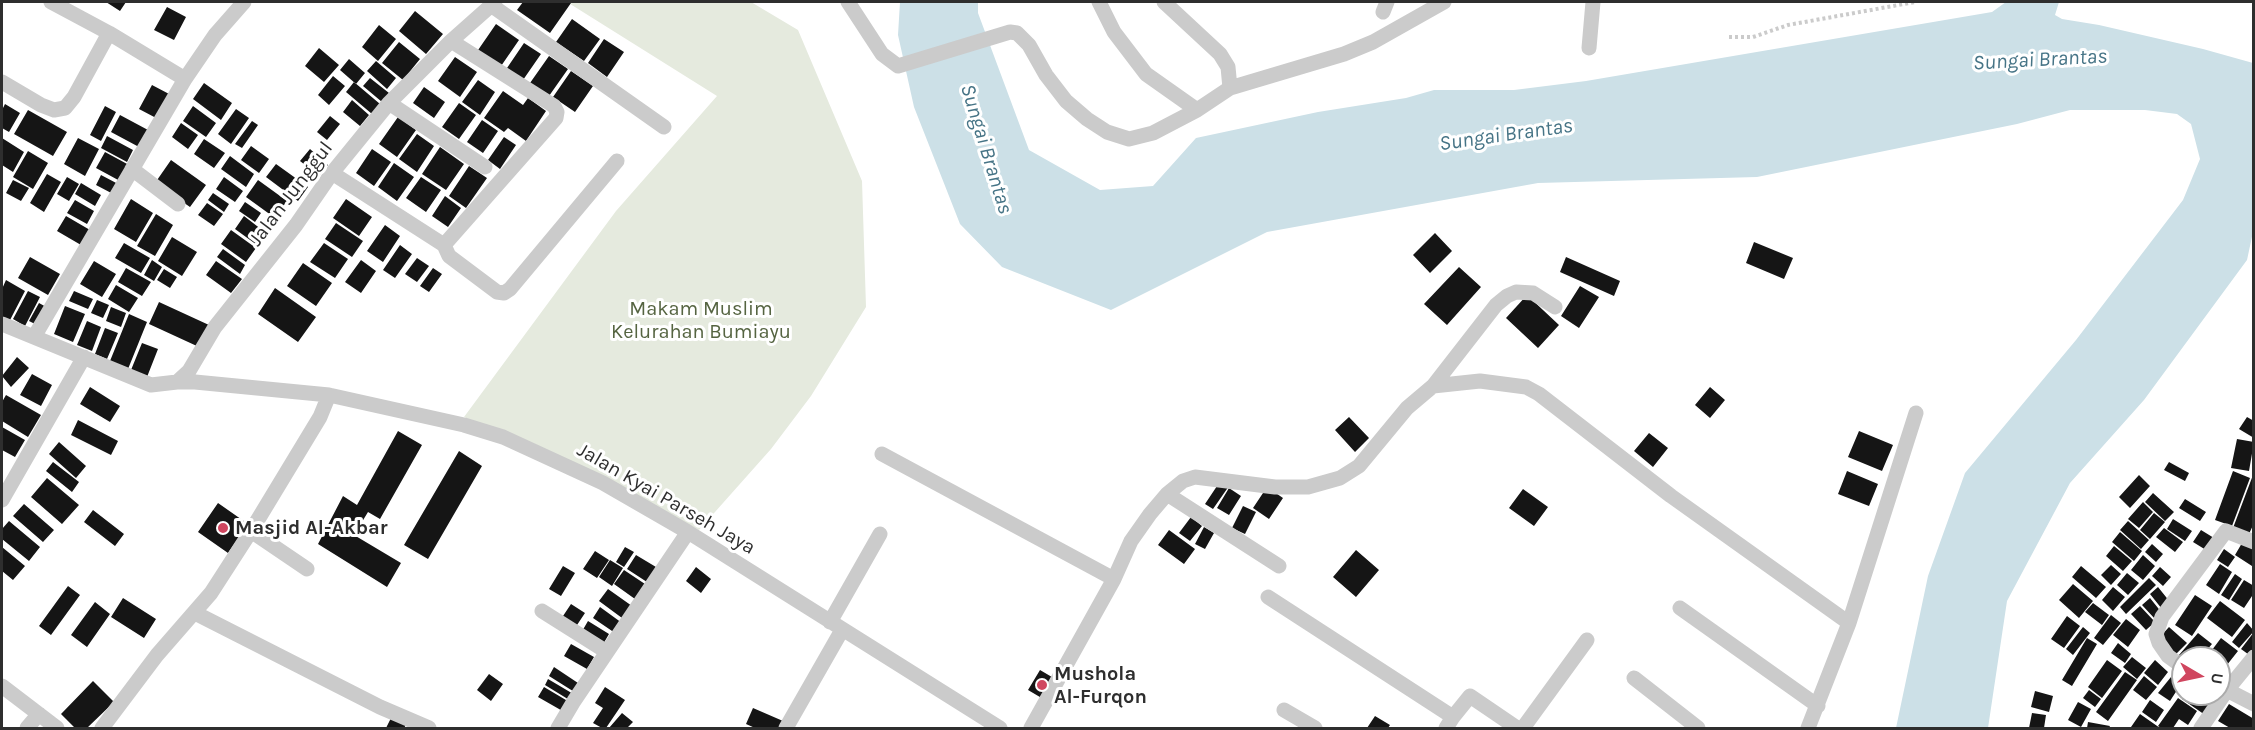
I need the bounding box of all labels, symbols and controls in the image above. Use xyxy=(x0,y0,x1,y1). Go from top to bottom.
water label: Sungai Brantas xyxy=(1972,44,2108,76)
water label: Sungai Brantas xyxy=(954,81,1018,217)
water label: Sungai Brantas xyxy=(1438,113,1574,157)
street label: Jalan Junggul xyxy=(244,137,338,251)
park label: Makam Muslim Kelurahan Bumiayu xyxy=(611,297,791,344)
street label: Jalan Kyai Parseh Jaya xyxy=(573,438,759,560)
place label: Masjid Al-Akbar xyxy=(235,516,388,540)
marker: Masjid Al-Akbar xyxy=(216,521,230,535)
north arrow xyxy=(2171,646,2231,706)
place label: Mushola Al-Furqon xyxy=(1054,662,1147,709)
text: U xyxy=(2207,672,2228,686)
marker: Mushola Al-Furqon xyxy=(1035,678,1049,692)

